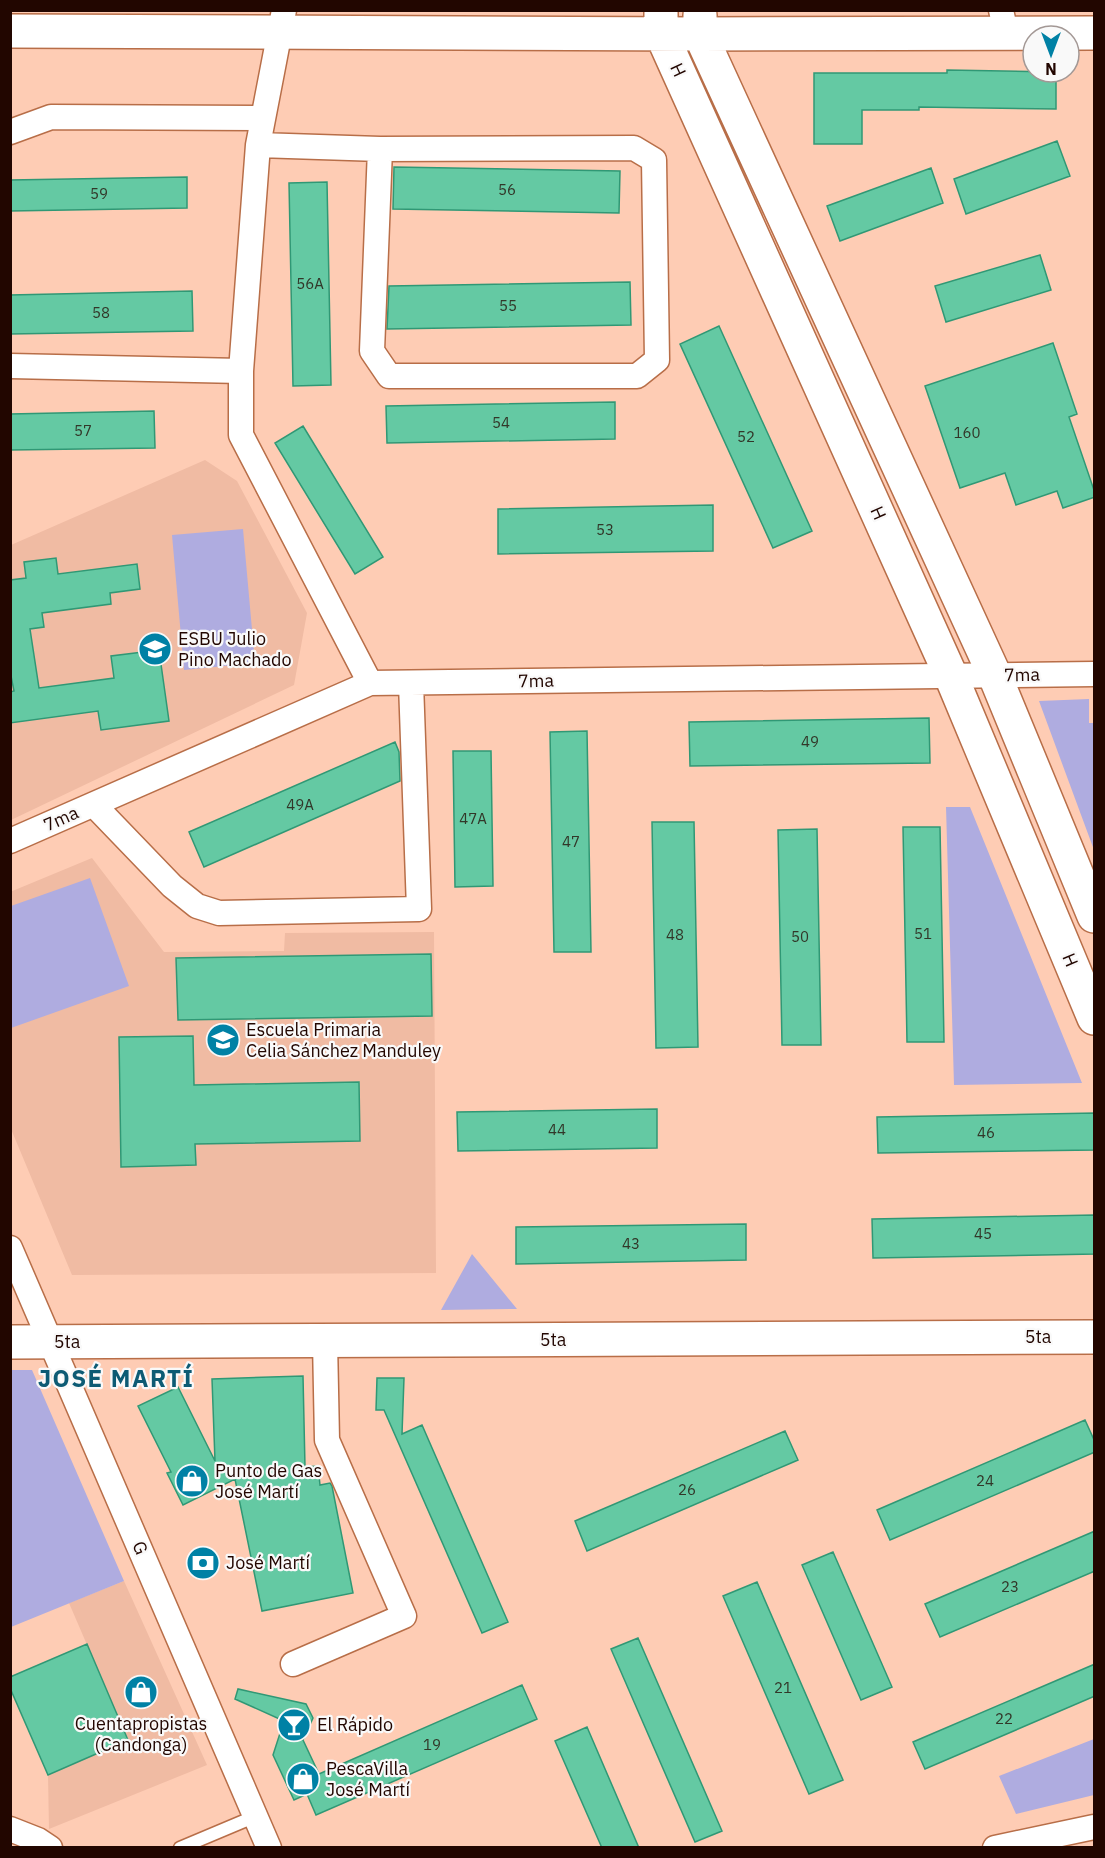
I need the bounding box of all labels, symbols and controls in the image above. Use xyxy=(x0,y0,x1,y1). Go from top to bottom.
north arrow xyxy=(1021,24,1081,84)
street label: H xyxy=(665,59,692,80)
text: N xyxy=(1045,59,1057,79)
house number: 56 xyxy=(498,180,516,199)
house number: 59 xyxy=(90,184,108,203)
house number: 56A xyxy=(296,274,324,293)
house number: 55 xyxy=(499,296,517,315)
house number: 58 xyxy=(92,303,110,322)
house number: 54 xyxy=(492,413,510,432)
house number: 57 xyxy=(74,421,92,440)
house number: 160 xyxy=(953,423,981,442)
house number: 52 xyxy=(737,427,755,446)
street label: H xyxy=(865,502,892,523)
house number: 53 xyxy=(596,520,614,539)
place label: ESBU Julio Pino Machado xyxy=(178,627,292,671)
school or university icon: ESBU Julio Pino Machado xyxy=(137,631,173,667)
street label: 7ma xyxy=(1004,663,1041,686)
street label: 7ma xyxy=(518,669,555,692)
house number: 49 xyxy=(801,732,819,751)
house number: 49A xyxy=(286,795,314,814)
street label: 7ma xyxy=(40,801,82,836)
house number: 47A xyxy=(459,809,487,828)
house number: 47 xyxy=(562,832,580,851)
house number: 51 xyxy=(914,924,932,943)
house number: 48 xyxy=(666,925,684,944)
house number: 50 xyxy=(791,927,809,946)
street label: H xyxy=(1057,949,1084,970)
place label: Escuela Primaria Celia Sánchez Manduley xyxy=(246,1018,441,1062)
school or university icon: Escuela Primaria Celia Sánchez Manduley xyxy=(205,1022,241,1058)
house number: 44 xyxy=(548,1120,566,1139)
house number: 46 xyxy=(977,1123,995,1142)
house number: 45 xyxy=(974,1224,992,1243)
house number: 43 xyxy=(622,1234,640,1253)
street label: 5ta xyxy=(1025,1325,1052,1348)
street label: 5ta xyxy=(540,1328,567,1351)
street label: 5ta xyxy=(54,1330,81,1353)
district label: JOSÉ MARTÍ xyxy=(38,1362,194,1394)
place label: Punto de Gas José Martí xyxy=(215,1459,322,1503)
shop icon: Punto de Gas José Martí xyxy=(174,1463,210,1499)
house number: 24 xyxy=(976,1471,994,1490)
house number: 26 xyxy=(678,1480,696,1499)
street label: G xyxy=(127,1538,153,1558)
bank icon: José Martí xyxy=(185,1545,221,1581)
place label: José Martí xyxy=(226,1551,310,1574)
house number: 23 xyxy=(1001,1577,1019,1596)
shop icon: Cuentapropistas (Candonga) xyxy=(123,1674,159,1710)
house number: 21 xyxy=(774,1678,792,1697)
bar icon: El Rápido xyxy=(276,1707,312,1743)
house number: 22 xyxy=(995,1709,1013,1728)
place label: Cuentapropistas (Candonga) xyxy=(75,1712,207,1756)
place label: El Rápido xyxy=(317,1713,393,1736)
house number: 19 xyxy=(423,1735,441,1754)
place label: PescaVilla José Martí xyxy=(326,1757,410,1801)
shop icon: PescaVilla José Martí xyxy=(285,1761,321,1797)

